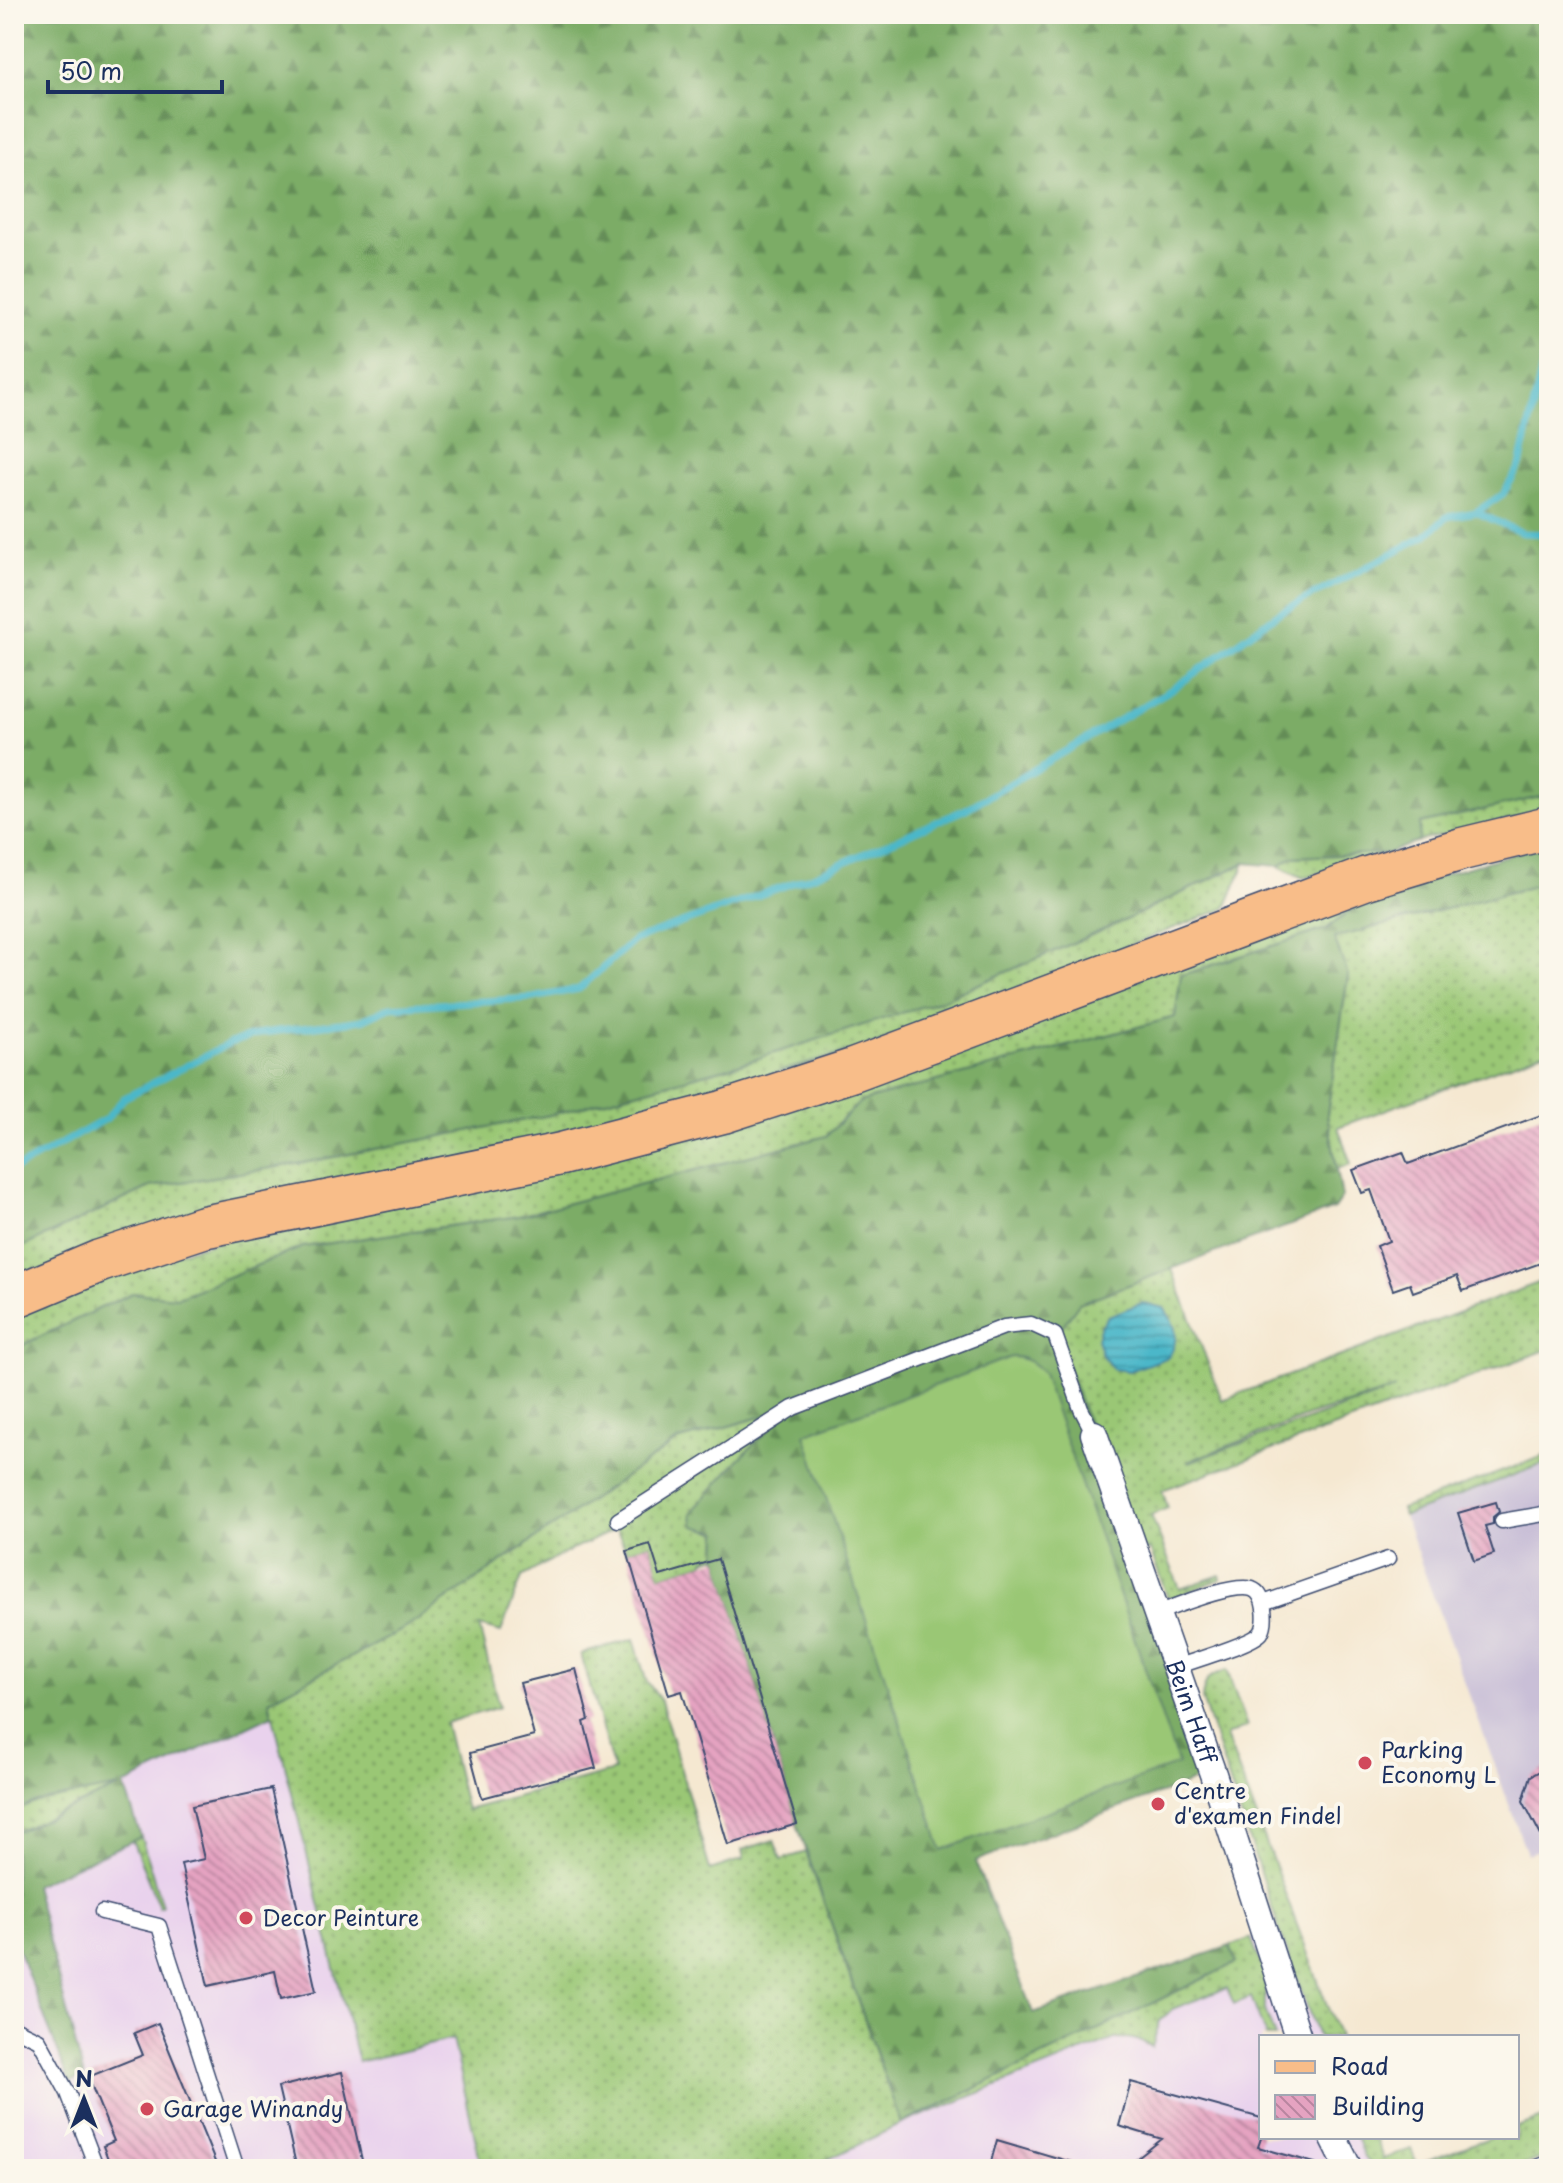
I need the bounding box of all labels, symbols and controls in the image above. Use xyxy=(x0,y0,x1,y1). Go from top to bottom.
scale bar xyxy=(48,44,222,94)
text: 50 m xyxy=(60,52,122,88)
street label: Beim Haff xyxy=(1159,1655,1227,1770)
place label: Parking Economy L xyxy=(1381,1732,1497,1790)
marker: Parking Economy L xyxy=(1356,1754,1374,1772)
place label: Centre d'examen Findel xyxy=(1174,1773,1341,1831)
marker: Centre d'examen Findel xyxy=(1149,1795,1167,1813)
place label: Decor Peinture xyxy=(262,1900,419,1933)
marker: Decor Peinture xyxy=(237,1909,255,1927)
legend xyxy=(1259,2035,1519,2139)
text: Road xyxy=(1331,2047,1389,2083)
north arrow xyxy=(44,2059,124,2139)
text: N xyxy=(75,2061,93,2094)
text: Building xyxy=(1331,2087,1425,2123)
place label: Garage Winandy xyxy=(163,2091,343,2124)
marker: Garage Winandy xyxy=(138,2100,156,2118)

